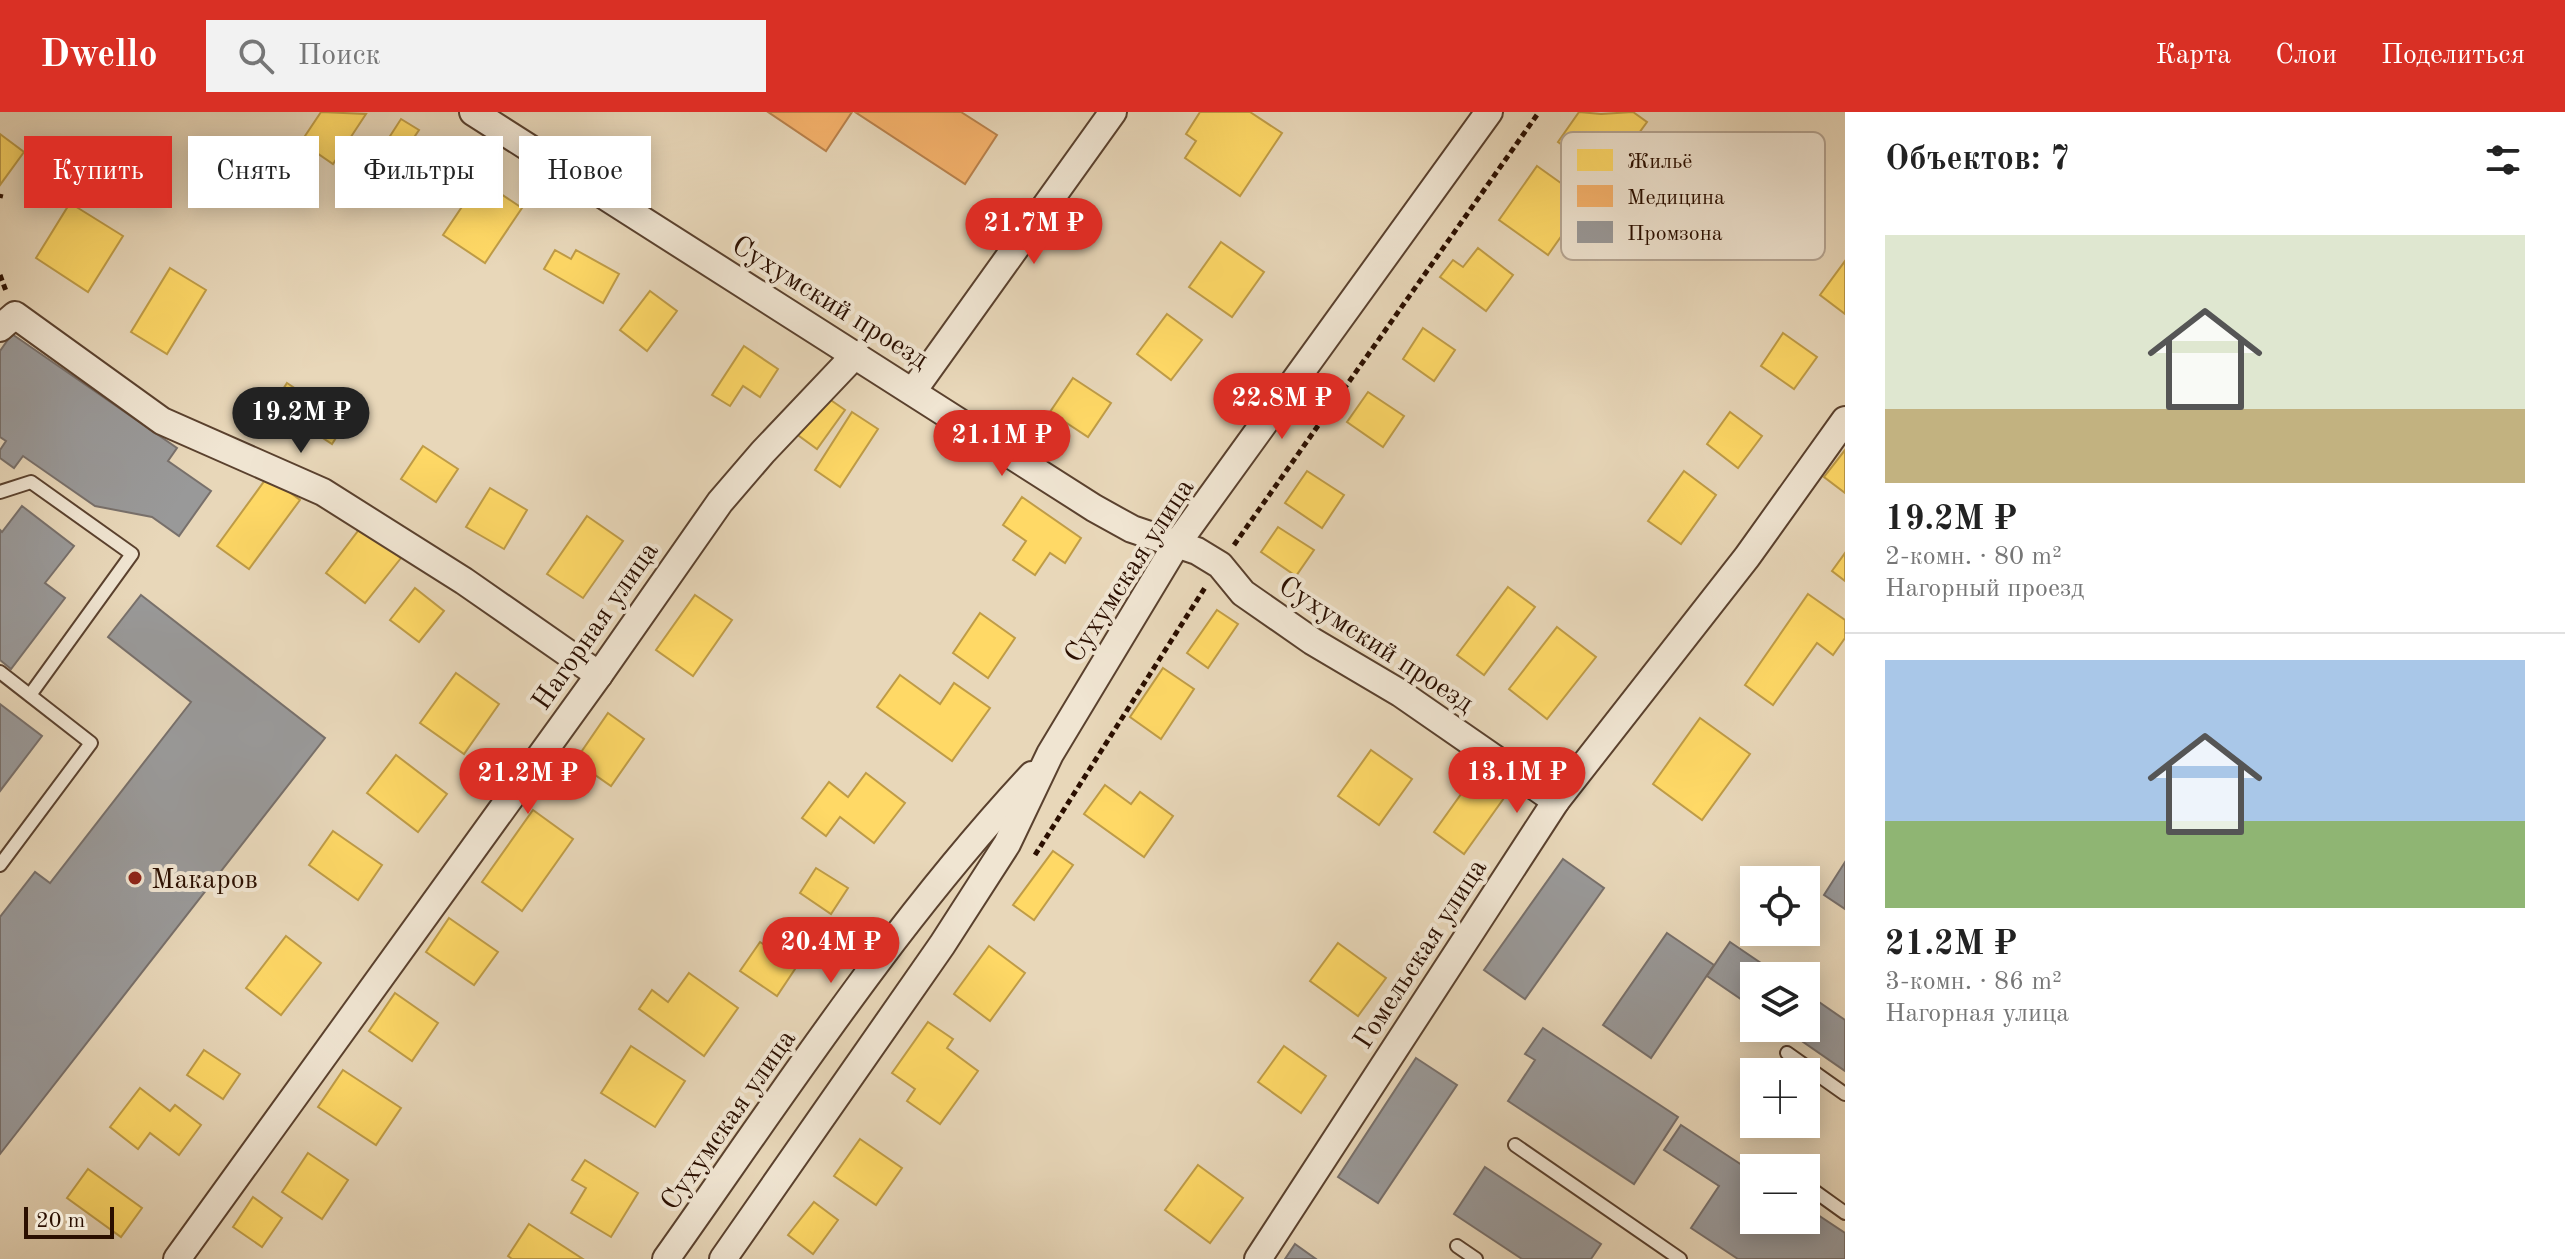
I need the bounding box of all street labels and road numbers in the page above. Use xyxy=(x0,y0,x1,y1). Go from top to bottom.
street label: Сухумский проезд xyxy=(726,232,933,375)
street label: Сухумская улица xyxy=(1061,474,1200,669)
street label: Нагорная улица xyxy=(528,537,665,716)
street label: Сухумский проезд xyxy=(1273,572,1478,719)
street label: Гомельская улица xyxy=(1350,854,1493,1055)
street label: Сухумская улица xyxy=(657,1025,802,1216)

